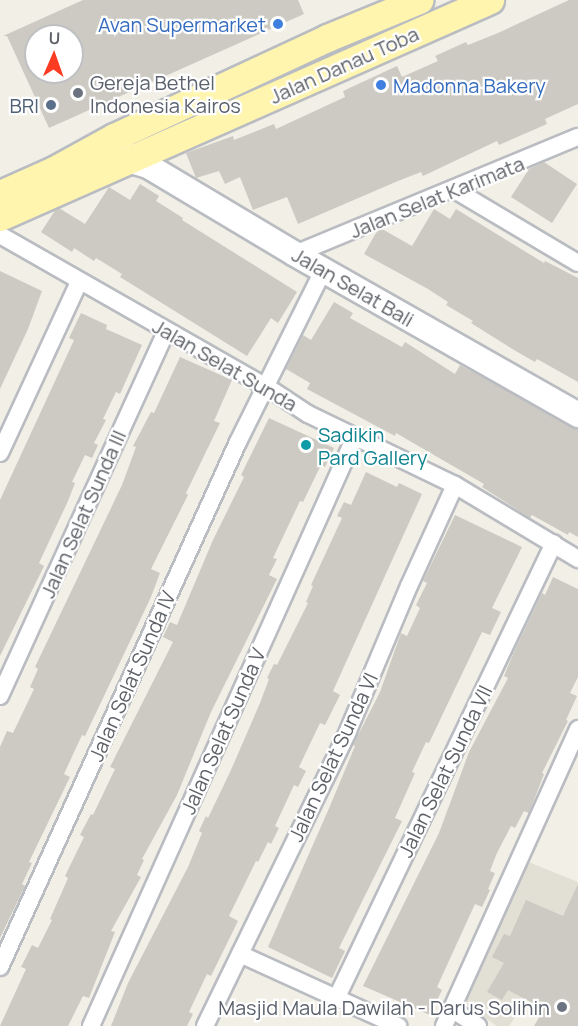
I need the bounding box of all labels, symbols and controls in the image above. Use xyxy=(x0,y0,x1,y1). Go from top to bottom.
place label: Avan Supermarket xyxy=(98,12,266,36)
marker: Avan Supermarket xyxy=(271,17,285,31)
street label: Jalan Danau Toba xyxy=(266,21,422,109)
north arrow xyxy=(24,24,84,84)
text: U xyxy=(48,27,61,49)
place label: Gereja Bethel Indonesia Kairos xyxy=(90,70,241,117)
place label: Madonna Bakery xyxy=(393,73,546,97)
marker: Madonna Bakery xyxy=(374,78,388,92)
marker: Gereja Bethel Indonesia Kairos xyxy=(71,86,85,100)
place label: BRI xyxy=(9,93,39,117)
marker: BRI xyxy=(44,98,58,112)
street label: Jalan Selat Karimata xyxy=(346,151,528,243)
street label: Jalan Selat Bali xyxy=(288,242,418,332)
street label: Jalan Selat Sunda xyxy=(148,314,302,416)
place label: Sadikin Pard Gallery xyxy=(318,422,427,469)
street label: Jalan Selat Sunda III xyxy=(35,427,131,601)
marker: Sadikin Pard Gallery xyxy=(299,438,313,452)
street label: Jalan Selat Sunda IV xyxy=(84,587,180,765)
street label: Jalan Selat Sunda V xyxy=(176,644,270,818)
street label: Jalan Selat Sunda VI xyxy=(283,669,383,845)
street label: Jalan Selat Sunda VII xyxy=(393,681,497,861)
place label: Masjid Maula Dawilah - Darus Solihin xyxy=(218,995,550,1019)
marker: Masjid Maula Dawilah - Darus Solihin xyxy=(555,1000,569,1014)

